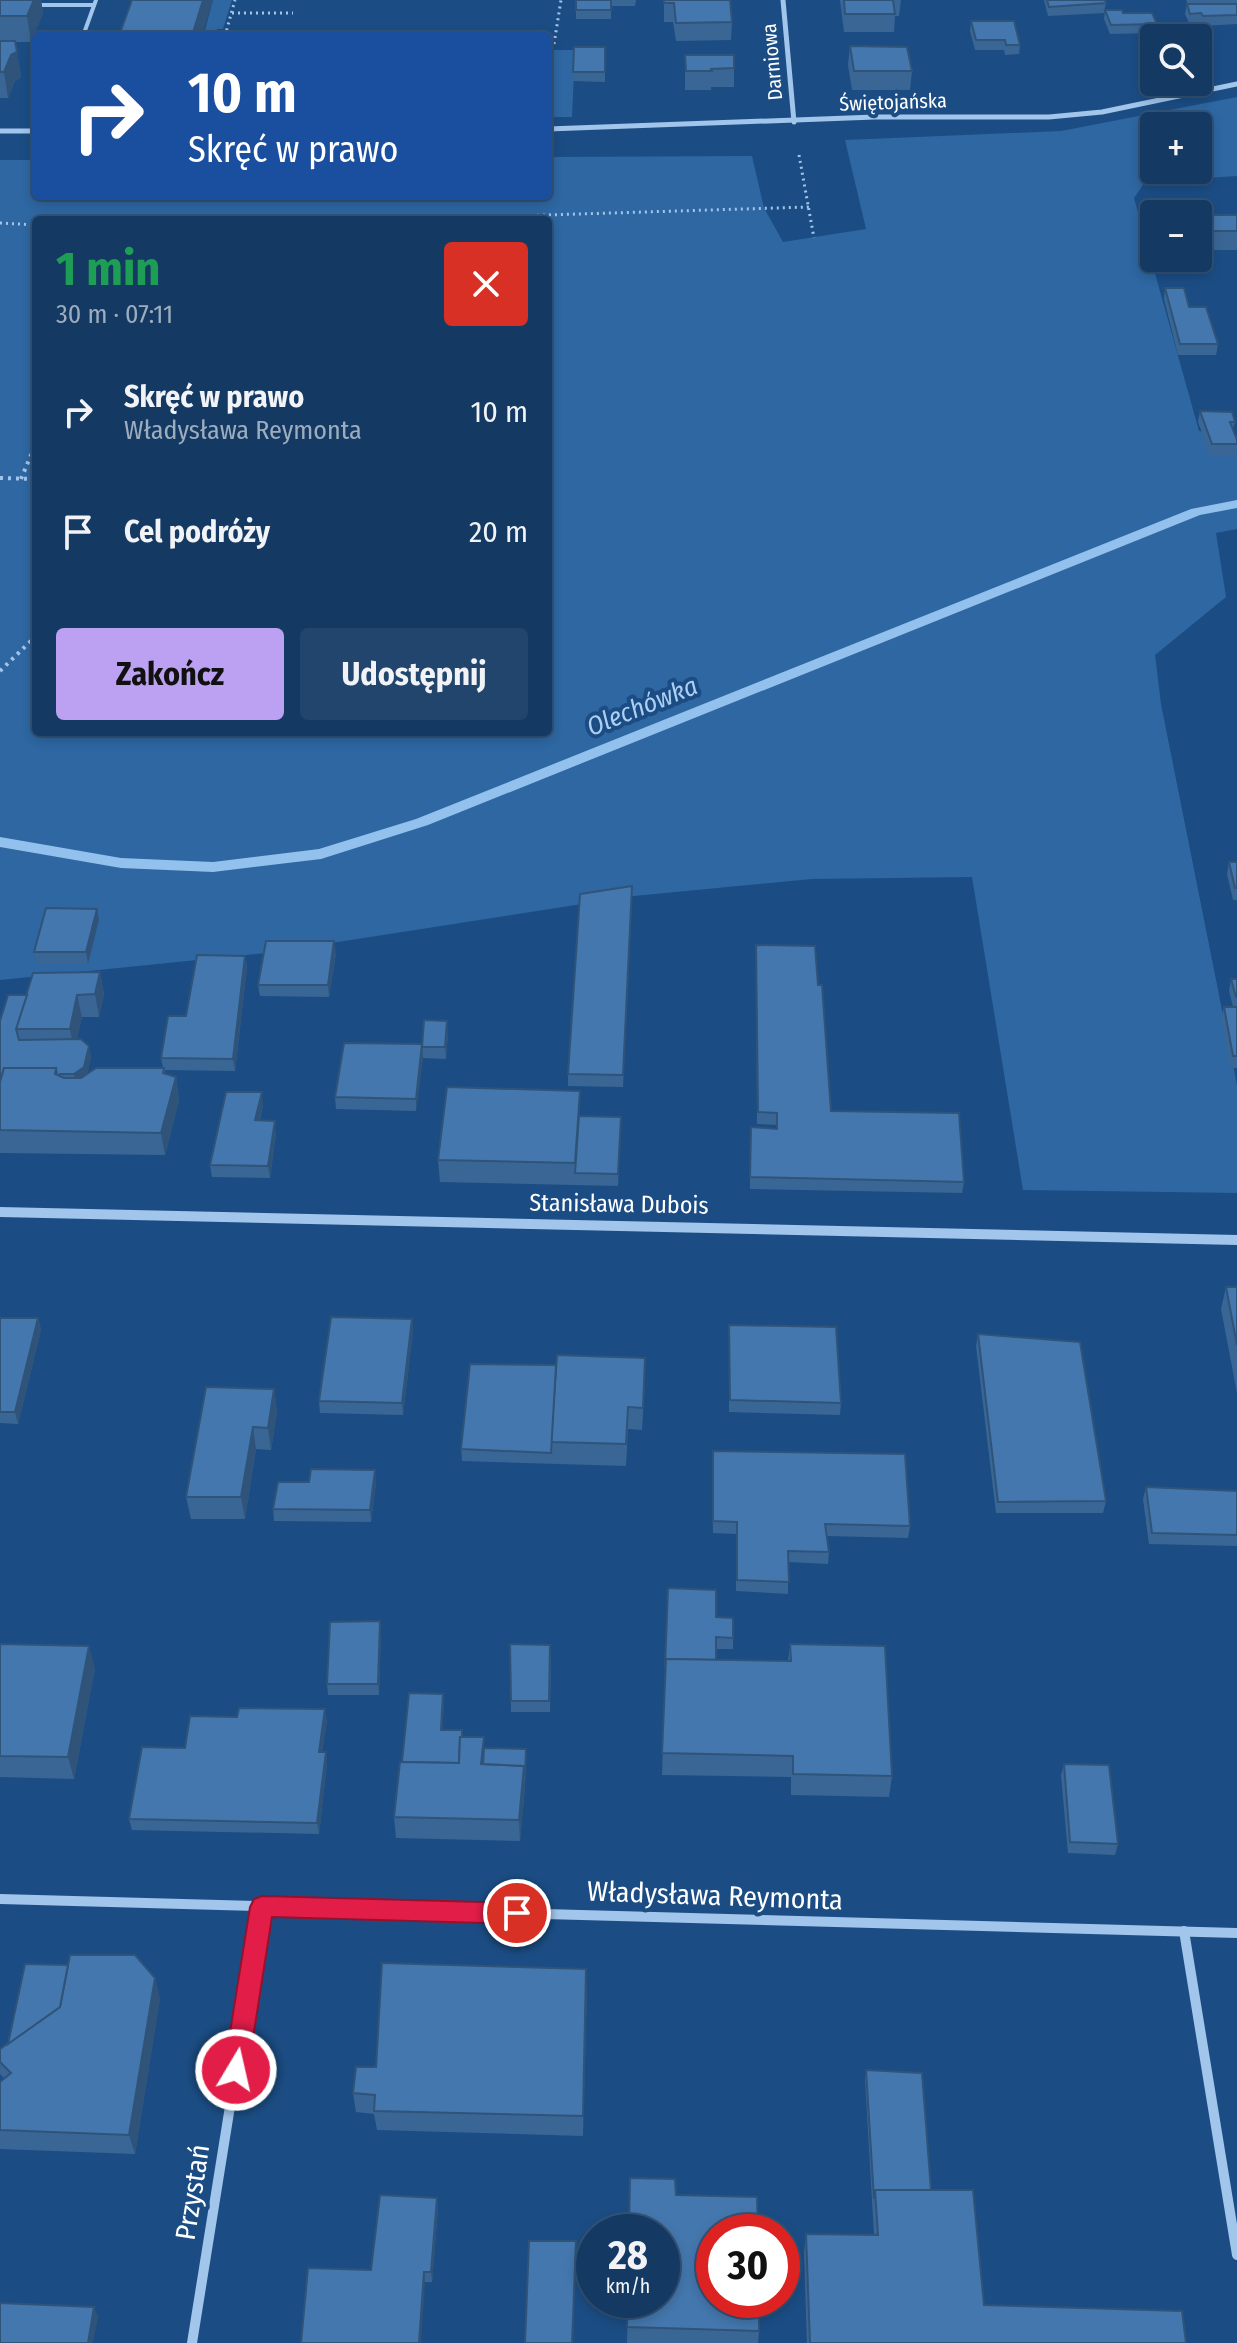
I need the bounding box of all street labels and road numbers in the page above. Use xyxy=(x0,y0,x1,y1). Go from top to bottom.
street label: Darniowa xyxy=(757,23,787,101)
street label: Świętojańska xyxy=(839,88,947,116)
street label: Stanisława Dubois xyxy=(529,1188,709,1220)
street label: Władysława Reymonta xyxy=(586,1875,843,1916)
street label: Przystań xyxy=(169,2142,216,2242)

